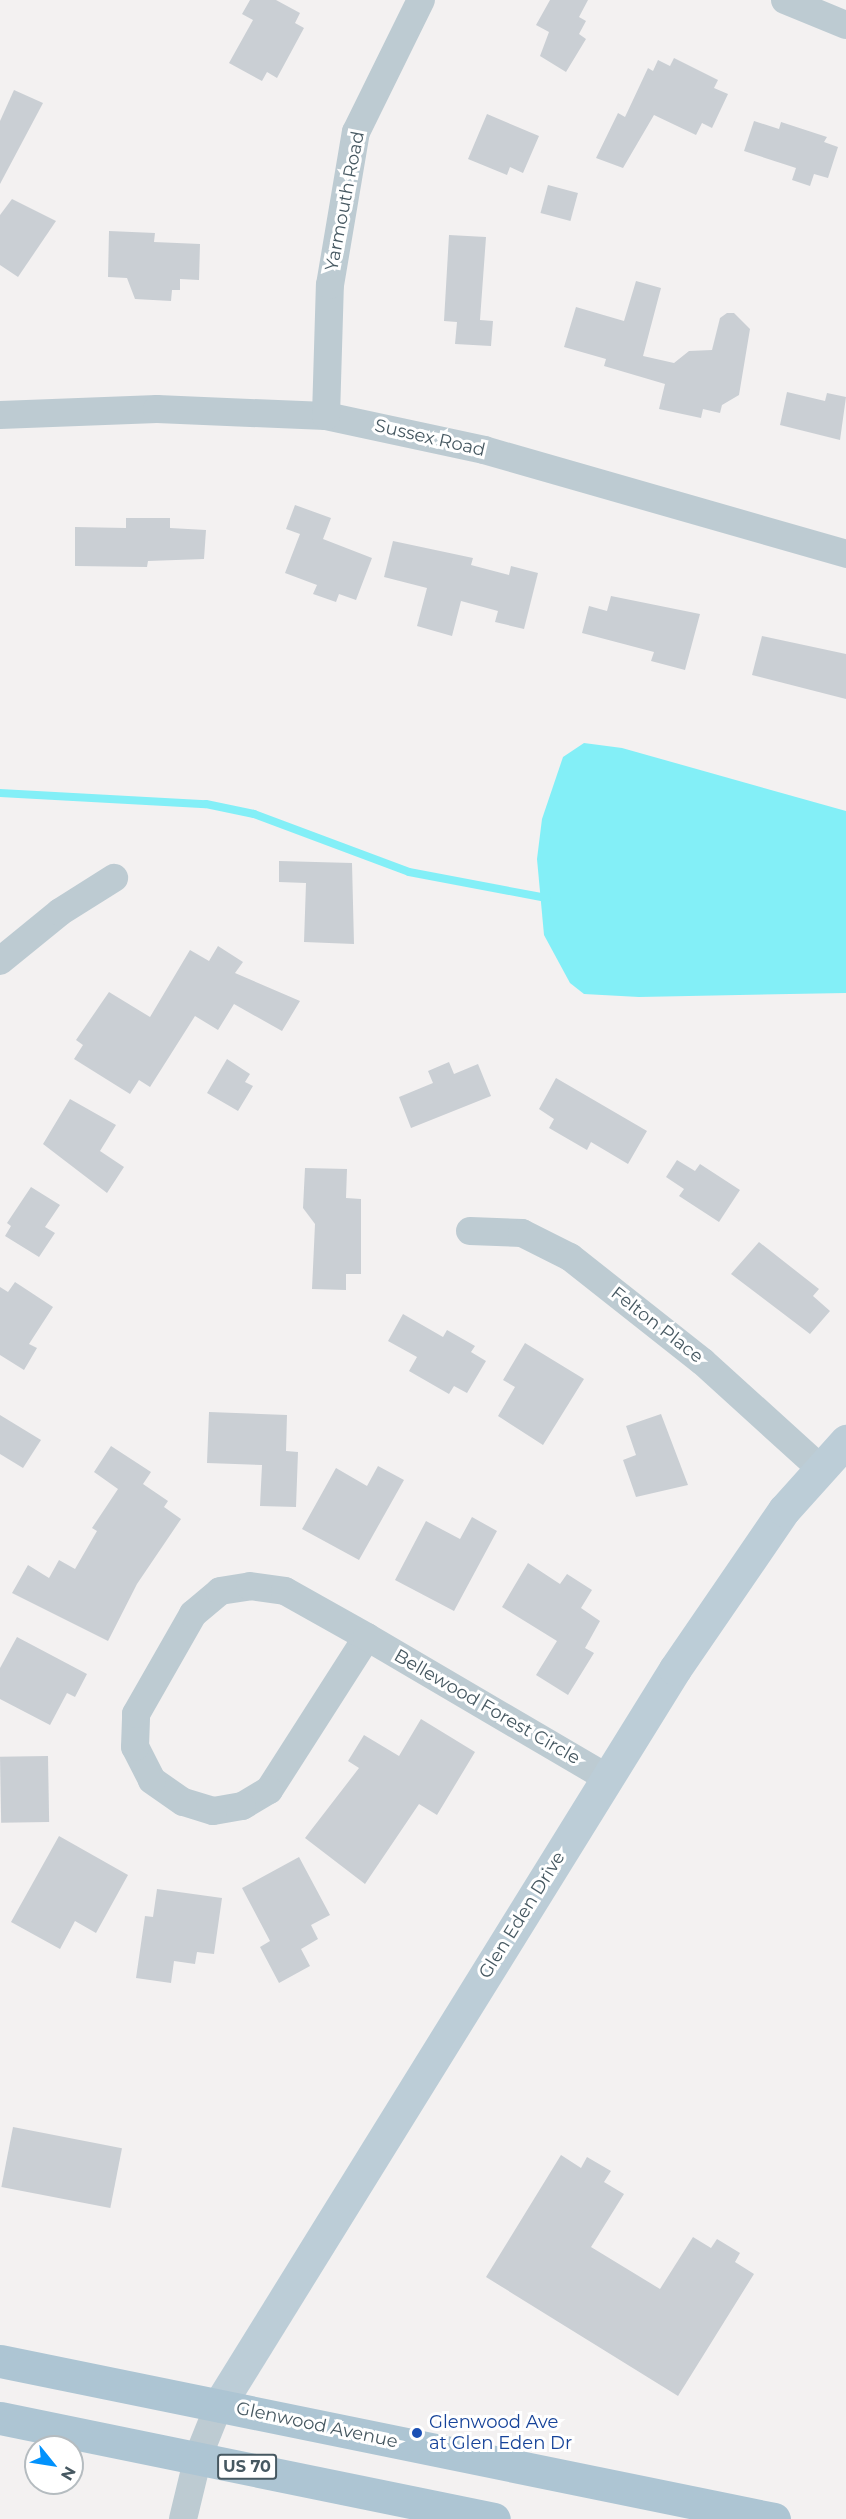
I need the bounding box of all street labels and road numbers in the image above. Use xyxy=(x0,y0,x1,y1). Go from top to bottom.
street label: Yarmouth Road xyxy=(321,129,369,273)
street label: Sussex Road xyxy=(373,415,487,461)
street label: Felton Place xyxy=(607,1282,707,1368)
street label: Bellewood Forest Circle xyxy=(390,1645,584,1769)
street label: Glen Eden Drive xyxy=(474,1848,570,1982)
street label: Glenwood Avenue xyxy=(234,2397,400,2453)
road number: US 70 xyxy=(217,2454,277,2480)

